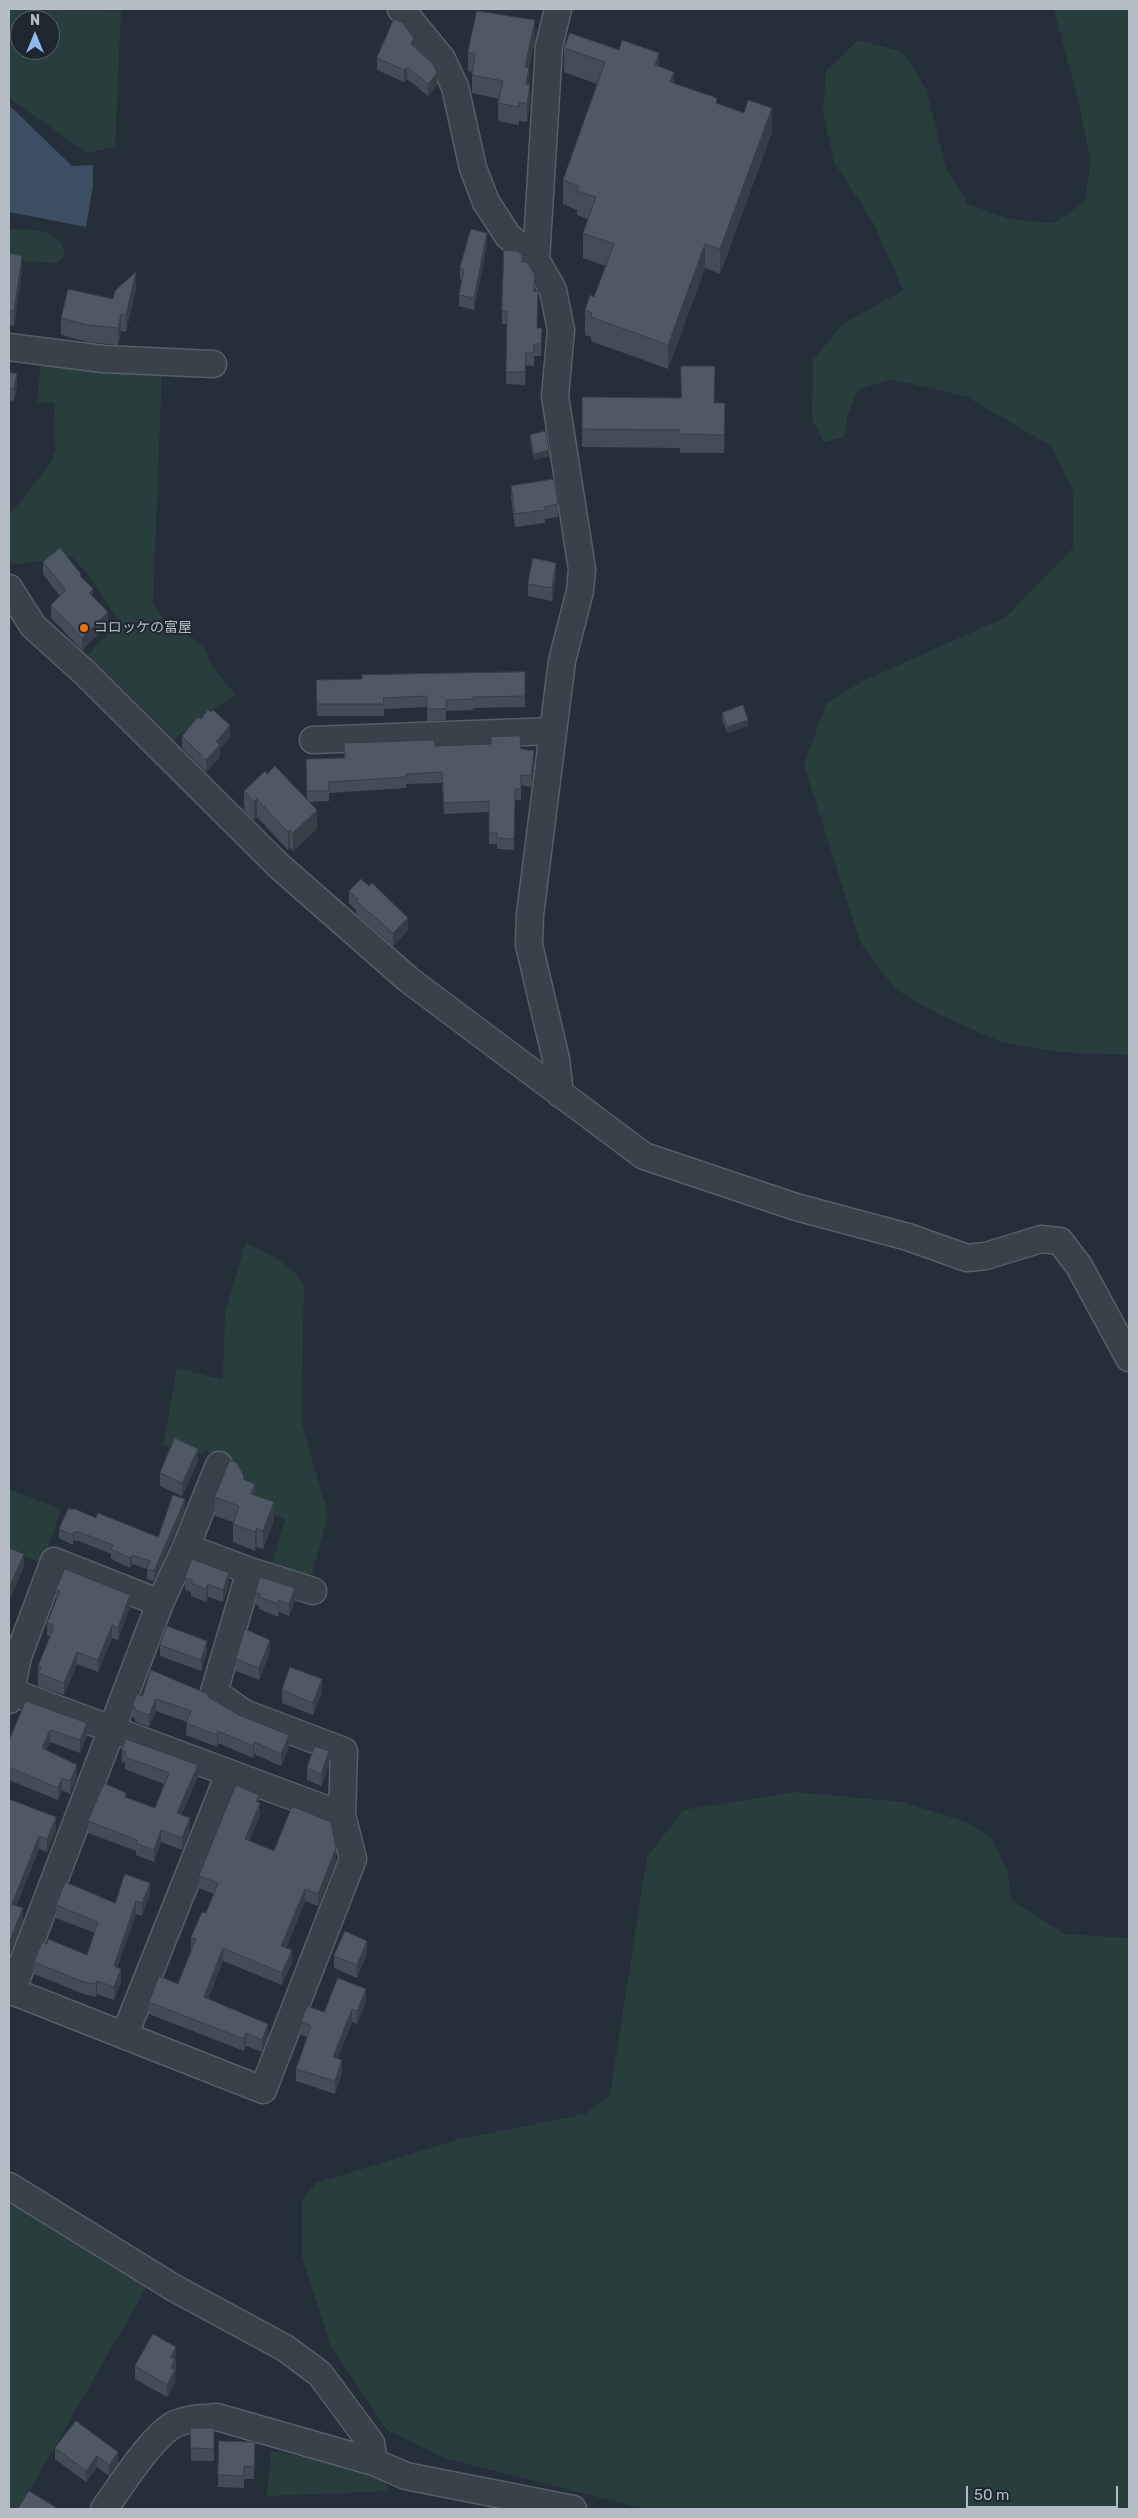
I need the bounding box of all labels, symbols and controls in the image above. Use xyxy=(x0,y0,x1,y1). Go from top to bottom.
north arrow xyxy=(10,10,60,60)
text: N xyxy=(30,12,40,29)
place label: コロッケの富屋 xyxy=(94,620,192,636)
marker: コロッケの富屋 xyxy=(78,622,90,634)
scale bar xyxy=(968,2476,1120,2508)
text: 50 m xyxy=(974,2486,1009,2504)

